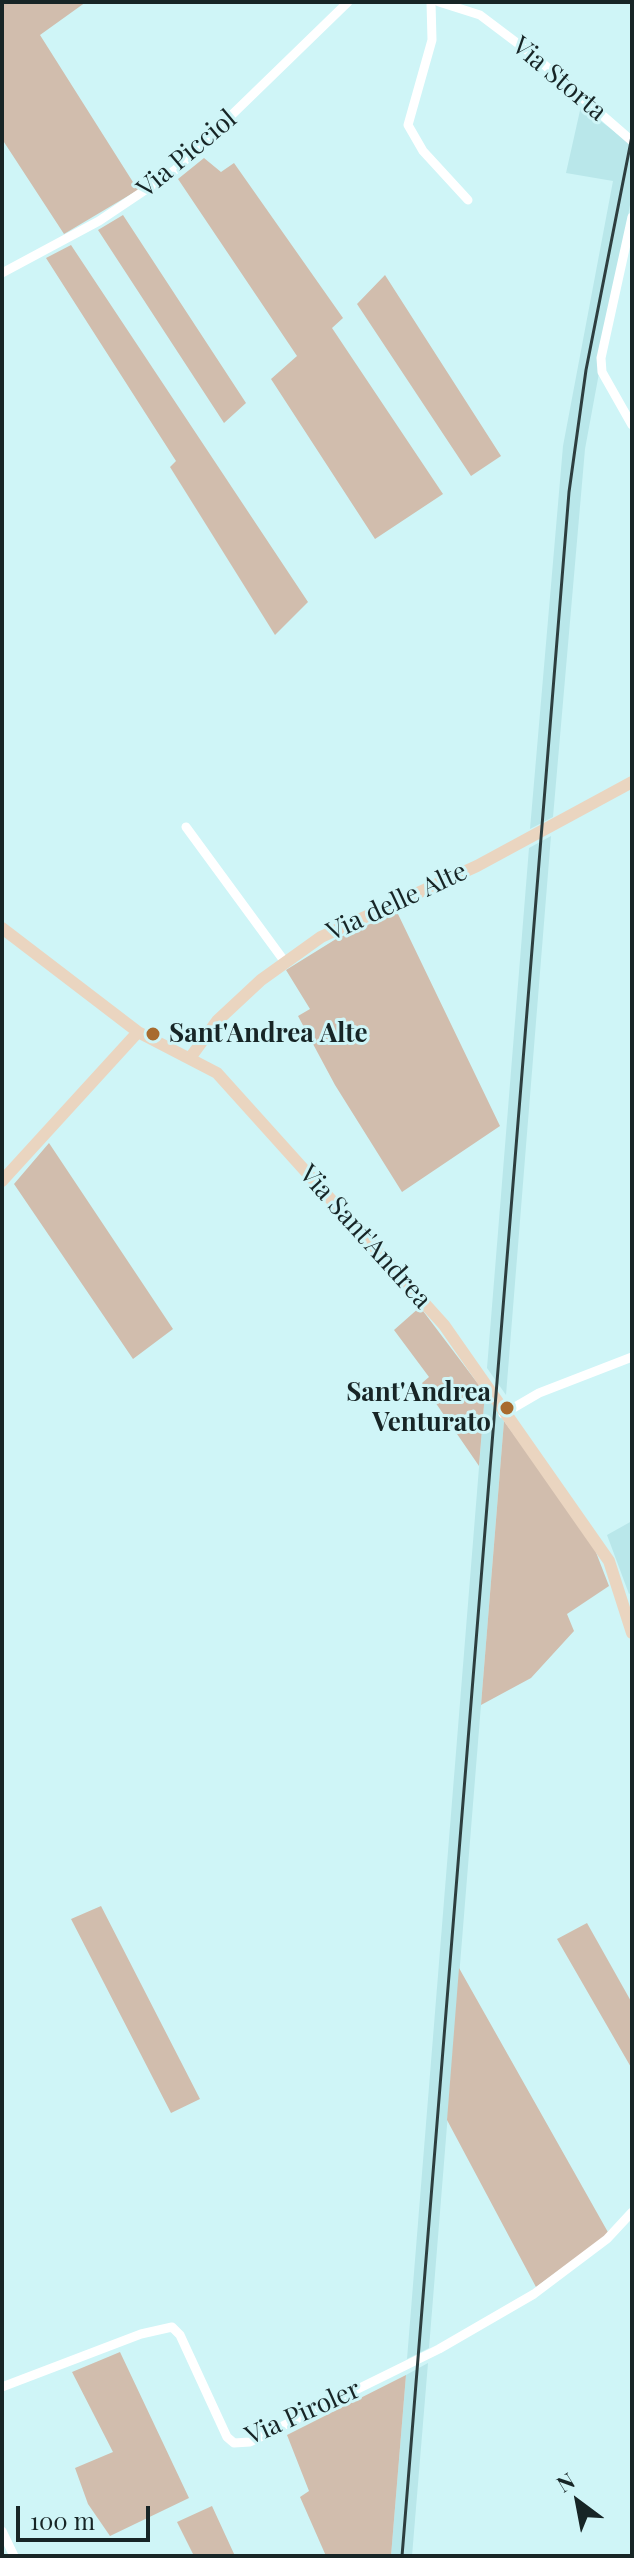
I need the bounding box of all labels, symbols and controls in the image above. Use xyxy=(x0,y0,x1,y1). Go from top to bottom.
street label: Via Storta xyxy=(505,30,613,128)
street label: Via Picciol xyxy=(131,104,243,204)
street label: Via delle Alte xyxy=(322,856,472,948)
place label: Sant'Andrea Alte xyxy=(169,1018,367,1050)
marker: Sant'Andrea Alte xyxy=(144,1025,162,1043)
street label: Via Sant'Andrea xyxy=(292,1159,438,1315)
place label: Sant'Andrea Venturato xyxy=(346,1377,491,1438)
marker: Sant'Andrea Venturato xyxy=(498,1399,516,1417)
street label: Via Piroler xyxy=(241,2374,365,2452)
north arrow xyxy=(538,2462,618,2542)
text: N xyxy=(551,2465,580,2499)
scale bar xyxy=(20,2490,154,2540)
text: 100 m xyxy=(30,2504,95,2536)

